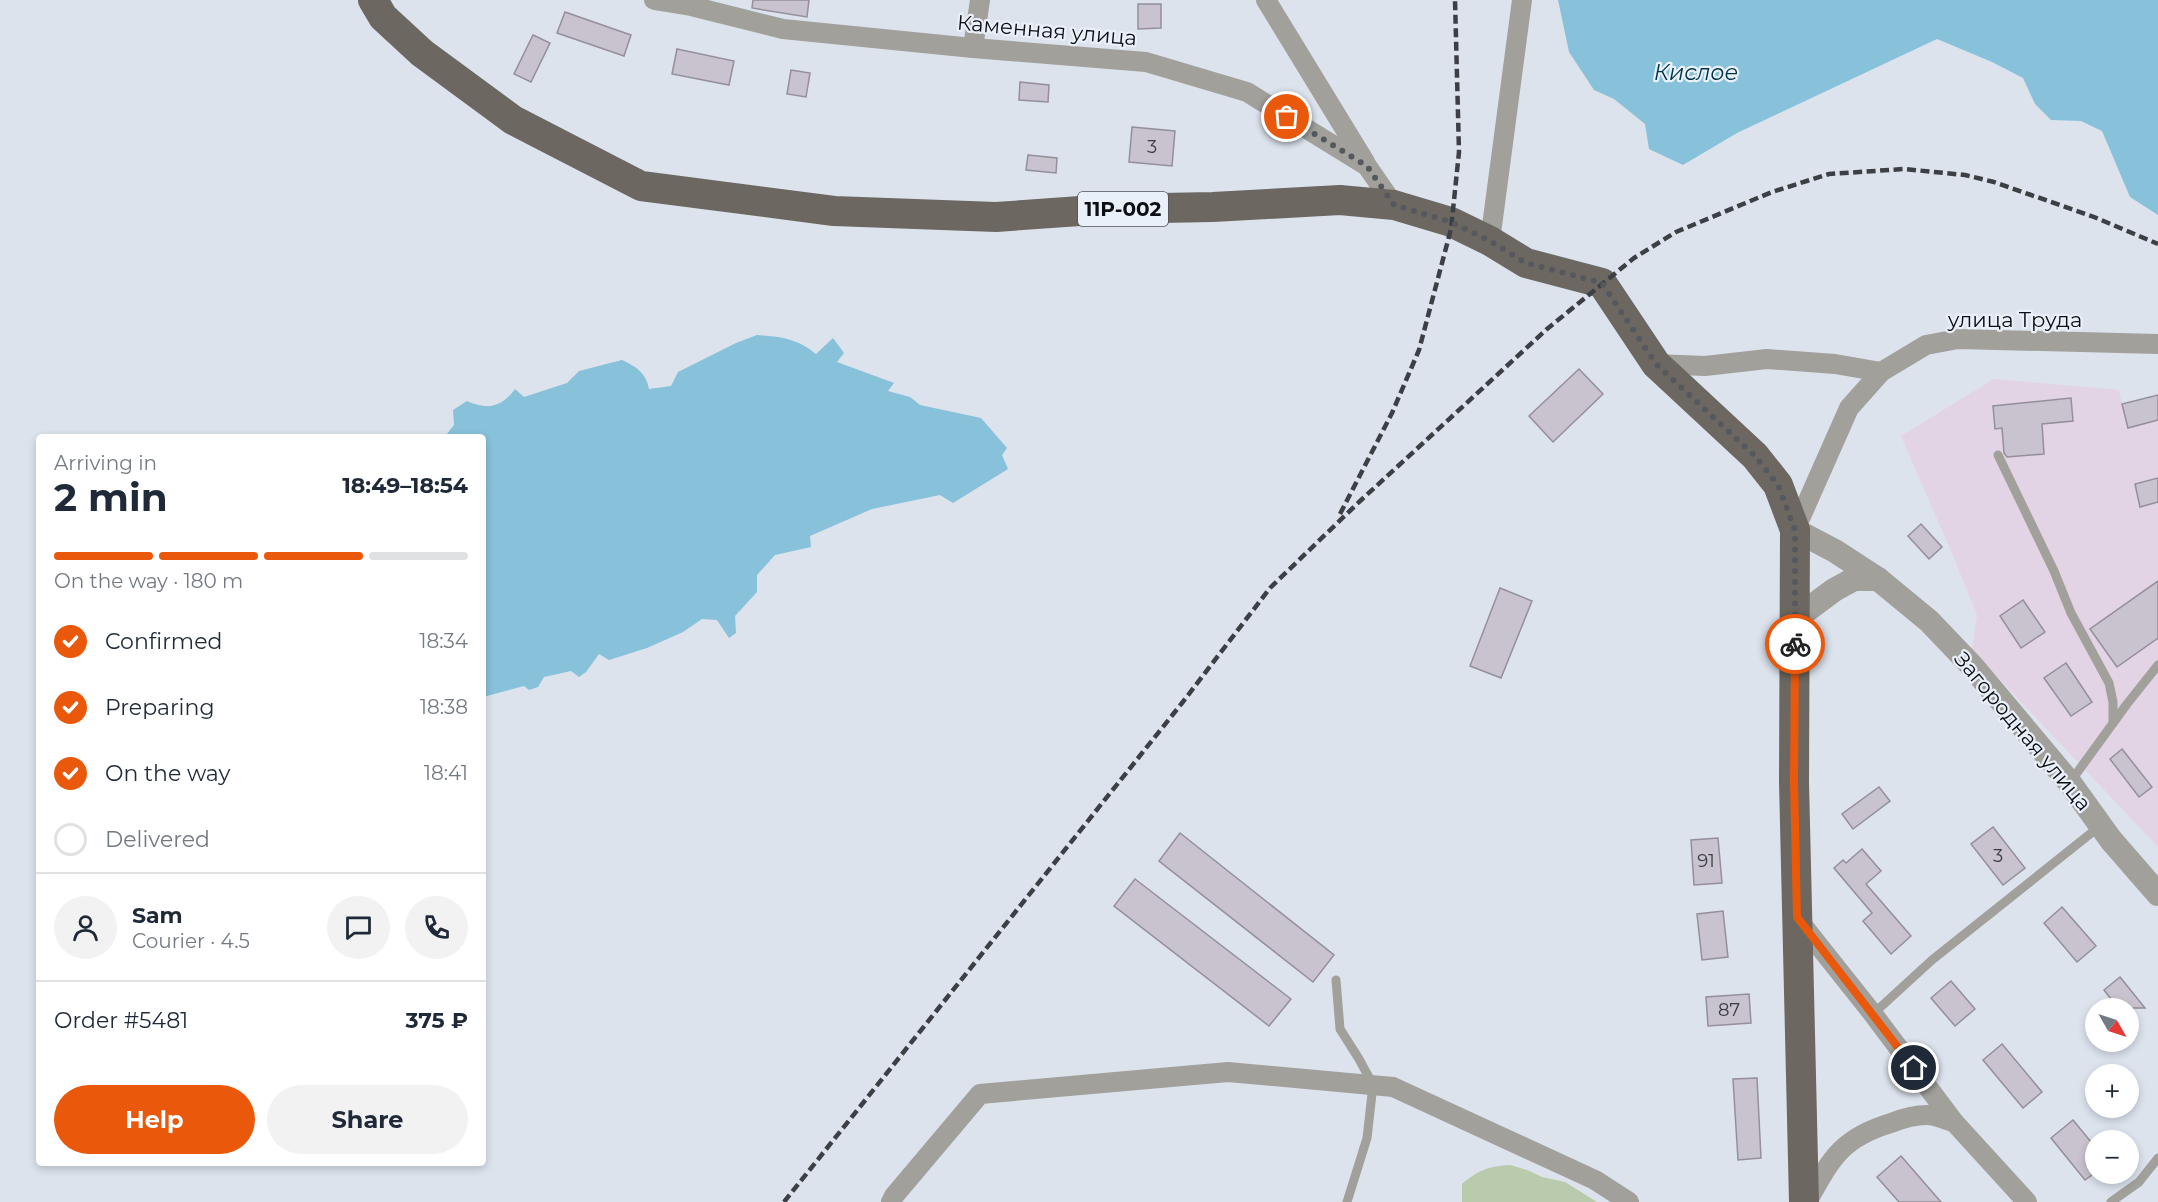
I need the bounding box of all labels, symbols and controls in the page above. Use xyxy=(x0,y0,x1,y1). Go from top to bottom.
street label: Каменная улица xyxy=(956,10,1138,50)
water label: Кислое xyxy=(1654,59,1738,86)
pin xyxy=(1261,91,1312,142)
icon: bag xyxy=(1270,100,1303,133)
house number: 3 xyxy=(1147,136,1157,158)
road number: 11Р-002 xyxy=(1078,192,1168,226)
street label: улица Труда xyxy=(1947,307,2082,332)
text: Arriving in xyxy=(54,451,157,475)
text: 18:49–18:54 xyxy=(342,472,468,499)
text: 2 min xyxy=(54,473,168,521)
text: On the way · 180 m xyxy=(54,569,243,593)
courier xyxy=(1765,614,1825,674)
icon: check xyxy=(54,625,87,658)
text: Confirmed xyxy=(105,628,222,655)
icon: bike xyxy=(1779,628,1812,661)
text: 18:34 xyxy=(419,629,468,653)
street label: Загородная улица xyxy=(1949,646,2097,816)
icon: check xyxy=(54,691,87,724)
text: Preparing xyxy=(105,694,214,721)
text: 18:38 xyxy=(420,695,468,719)
icon: check xyxy=(54,757,87,790)
text: On the way xyxy=(105,760,230,787)
text: 18:41 xyxy=(424,761,468,785)
text: Delivered xyxy=(105,826,210,853)
house number: 3 xyxy=(1993,845,2003,867)
house number: 91 xyxy=(1697,850,1715,872)
button: person xyxy=(54,896,117,959)
button: chat xyxy=(327,896,390,959)
button: phone xyxy=(405,896,468,959)
text: Sam xyxy=(132,902,183,929)
text: Courier · 4.5 xyxy=(132,929,250,953)
north arrow xyxy=(2085,998,2139,1052)
map controls xyxy=(2085,998,2139,1184)
house number: 87 xyxy=(1718,999,1740,1021)
text: Order #5481 xyxy=(54,1007,188,1034)
text: 375 ₽ xyxy=(406,1007,468,1034)
pin xyxy=(1888,1042,1939,1093)
icon: home xyxy=(1897,1051,1930,1084)
button: + xyxy=(2085,1064,2139,1118)
button: Help xyxy=(54,1085,255,1154)
button: Share xyxy=(267,1085,468,1154)
button: − xyxy=(2085,1130,2139,1184)

